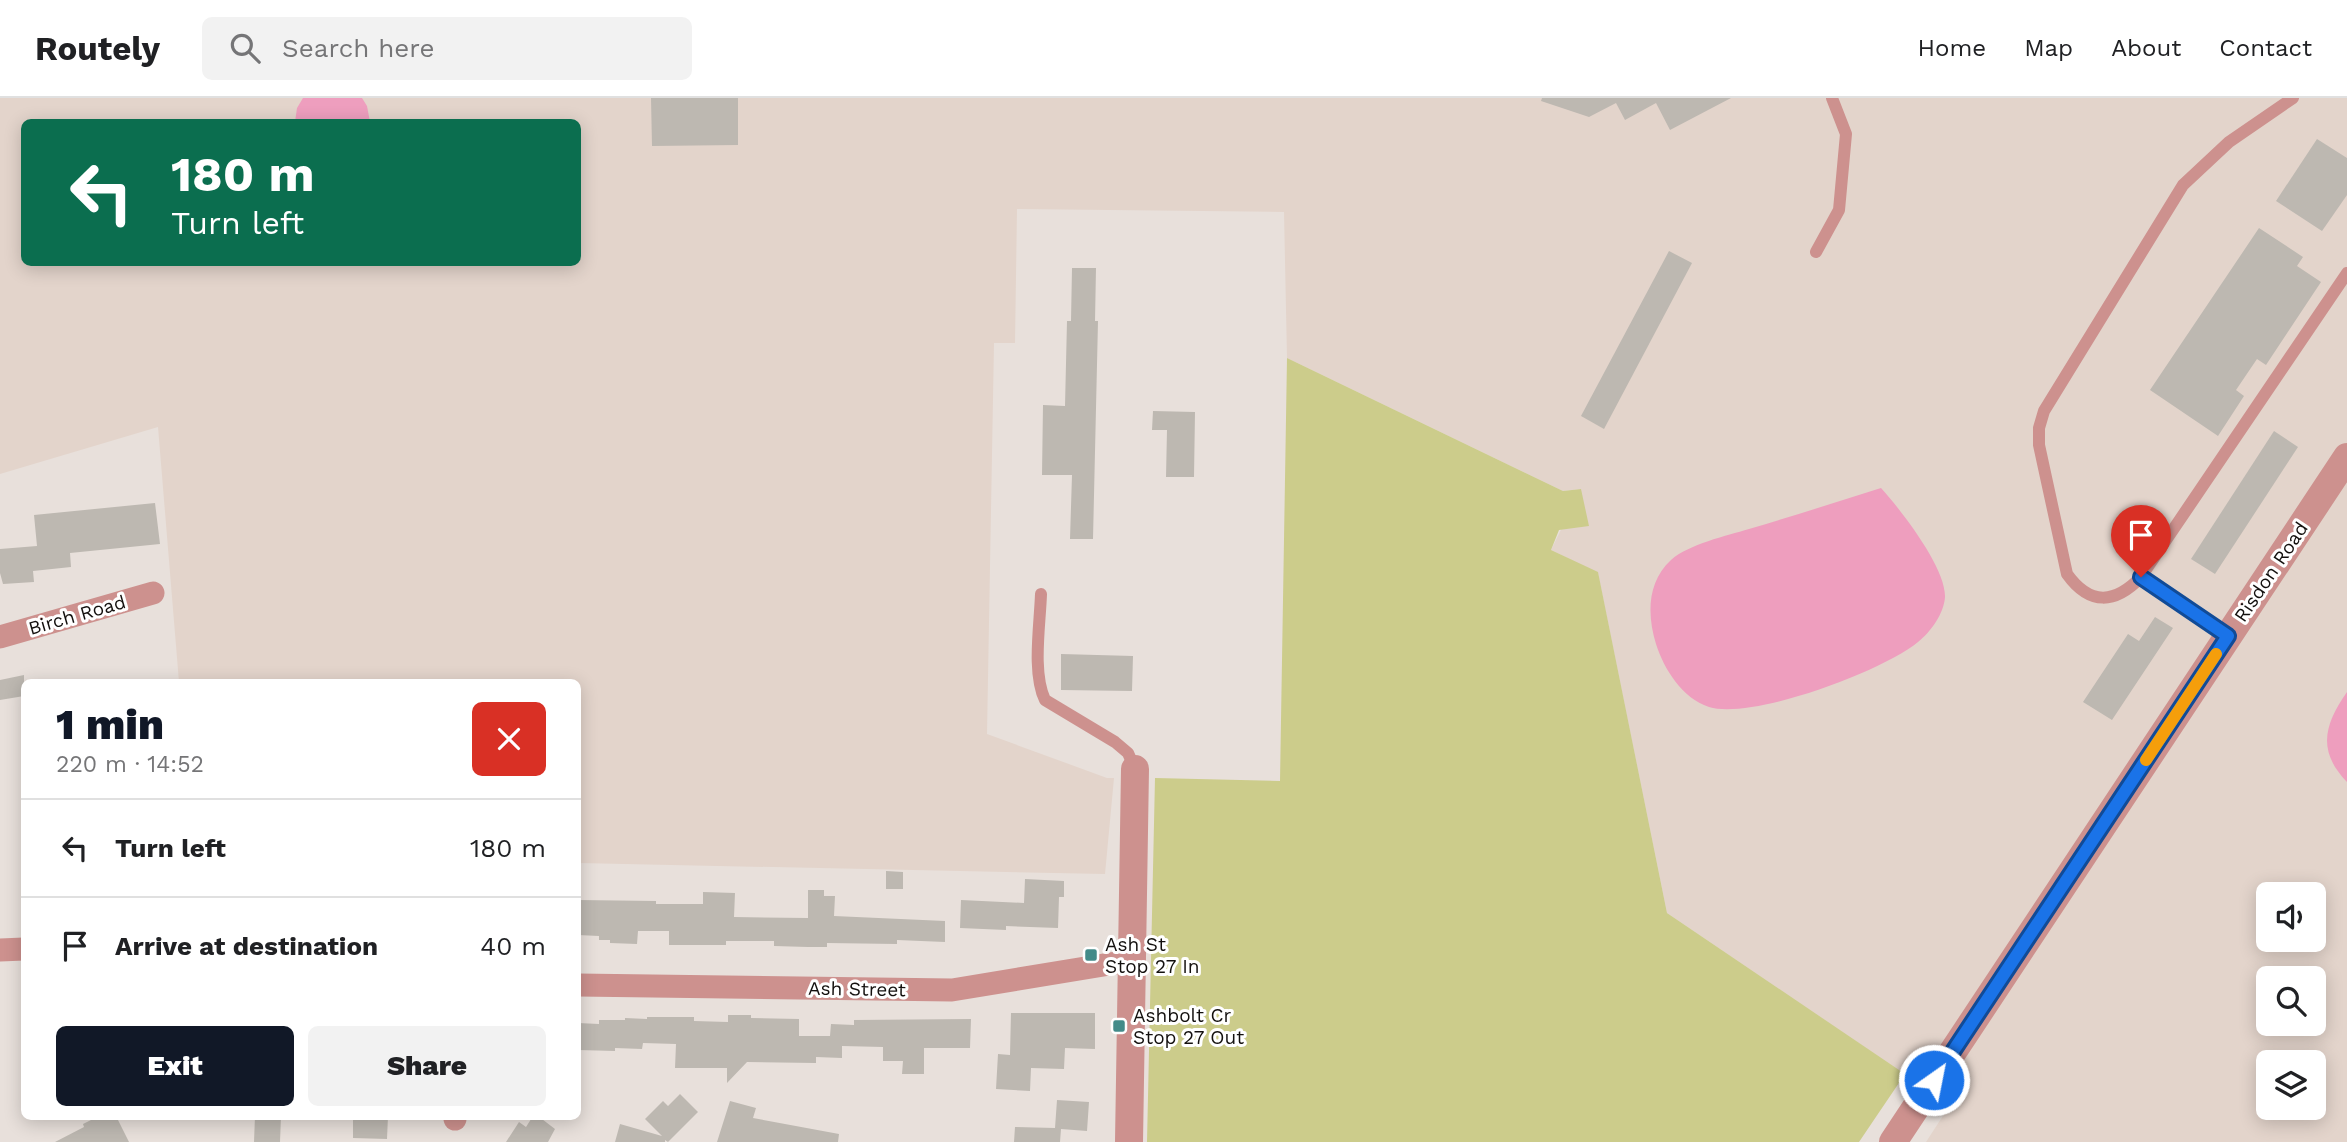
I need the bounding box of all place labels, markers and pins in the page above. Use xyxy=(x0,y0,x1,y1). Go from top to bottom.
pin xyxy=(2111,505,2171,577)
place label: Ash St Stop 27 In xyxy=(1105,933,1200,978)
marker: Ash St Stop 27 In xyxy=(1083,947,1099,963)
place label: Ashbolt Cr Stop 27 Out xyxy=(1133,1004,1244,1049)
marker: Ashbolt Cr Stop 27 Out xyxy=(1111,1018,1127,1034)

